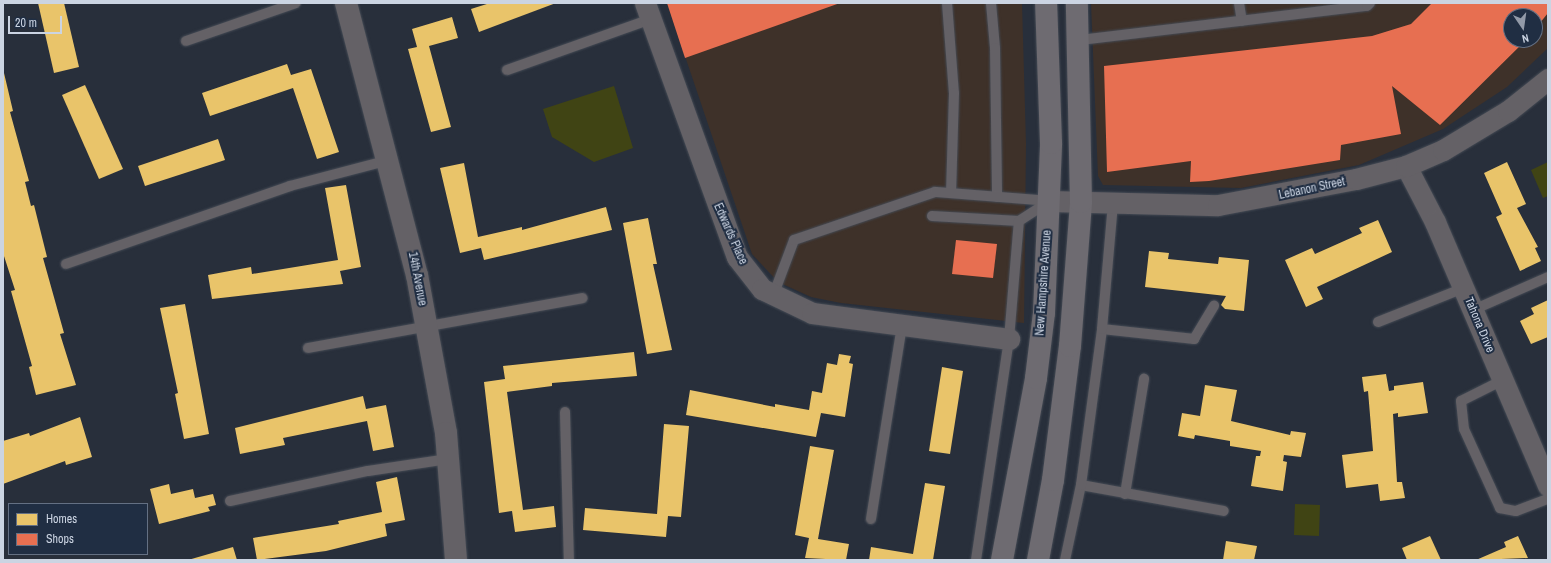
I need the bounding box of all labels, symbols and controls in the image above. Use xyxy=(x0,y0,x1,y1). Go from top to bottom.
scale bar xyxy=(10,8,64,34)
north arrow xyxy=(1503,8,1543,48)
text: 20 m xyxy=(15,15,37,31)
text: N xyxy=(1521,31,1530,46)
street label: Lebanon Street xyxy=(1278,175,1346,203)
street label: Edwards Place xyxy=(710,201,750,267)
street label: New Hampshire Avenue xyxy=(1033,229,1055,337)
street label: 14th Avenue xyxy=(405,251,429,307)
street label: Tahona Drive xyxy=(1461,295,1497,355)
legend xyxy=(8,503,148,555)
text: Homes xyxy=(46,511,77,527)
text: Shops xyxy=(46,531,74,547)

